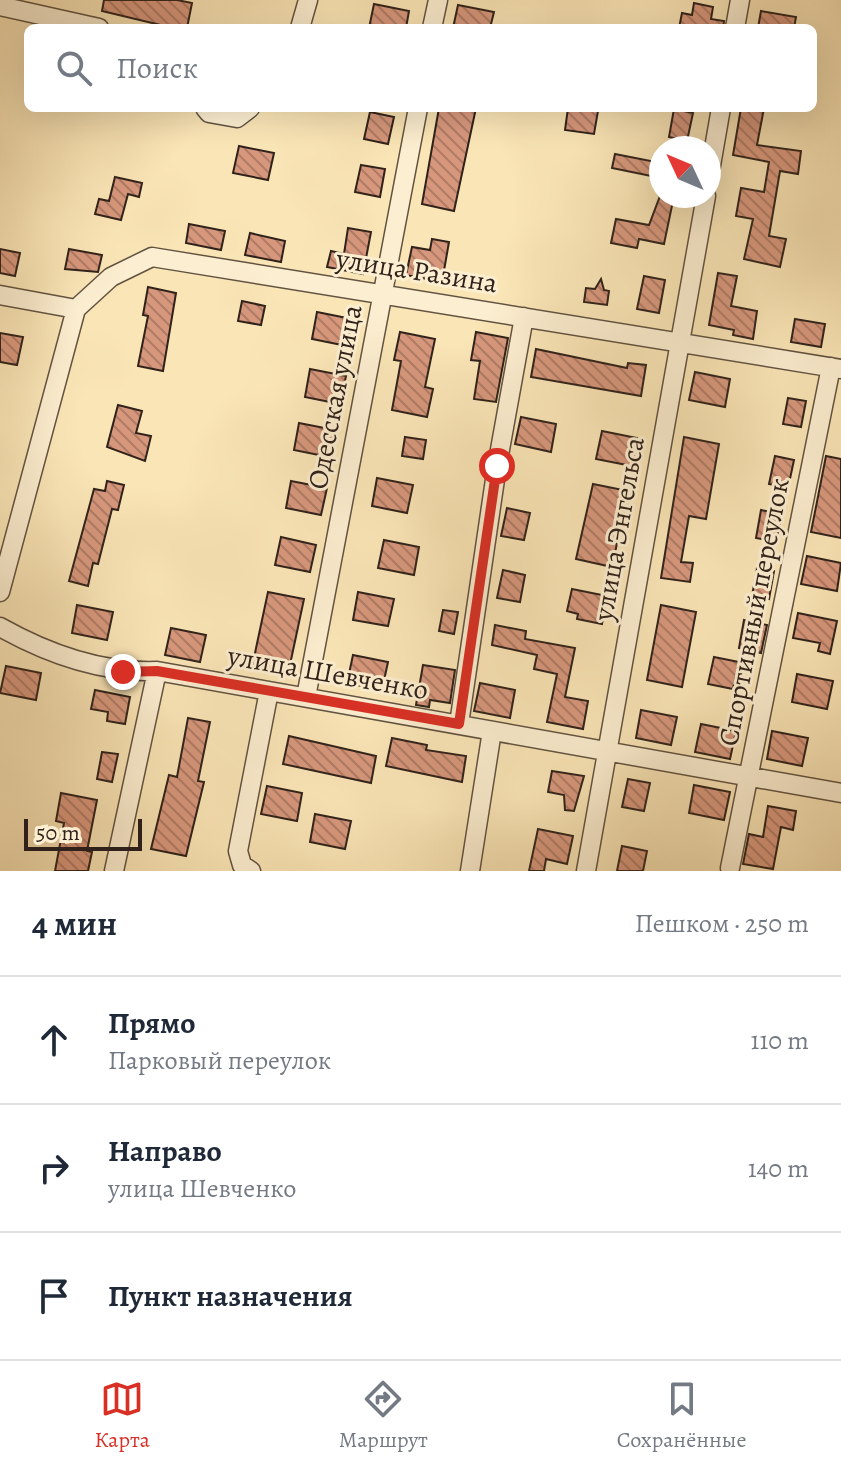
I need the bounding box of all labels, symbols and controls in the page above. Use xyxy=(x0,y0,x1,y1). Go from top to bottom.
search box xyxy=(24,24,817,112)
icon: search xyxy=(52,46,96,90)
text: Поиск xyxy=(116,48,198,88)
north arrow xyxy=(649,136,721,208)
street label: улица Разина xyxy=(333,239,500,302)
street label: Одесская улица xyxy=(298,301,372,492)
street label: улица Энгельса xyxy=(584,434,654,625)
route start xyxy=(479,448,515,484)
street label: Спортивный переулок xyxy=(709,475,799,749)
street label: улица Шевченко xyxy=(224,636,431,709)
route end xyxy=(105,654,141,690)
scale bar xyxy=(24,815,142,851)
text: 50 m xyxy=(36,818,80,848)
text: 4 мин xyxy=(32,900,117,947)
text: Пешком · 250 m xyxy=(635,906,809,941)
text: Прямо xyxy=(108,1003,195,1043)
icon: ahead xyxy=(32,1018,76,1062)
text: 110 m xyxy=(751,1023,809,1058)
text: Парковый переулок xyxy=(108,1043,331,1078)
text: Направо xyxy=(108,1131,222,1171)
icon: right xyxy=(32,1146,76,1190)
text: 140 m xyxy=(748,1151,809,1186)
text: улица Шевченко xyxy=(108,1171,296,1206)
icon: arrive xyxy=(32,1274,76,1318)
text: Пункт назначения xyxy=(108,1276,353,1316)
tab: Карта xyxy=(94,1377,150,1455)
tab: Маршрут xyxy=(339,1377,428,1455)
tab: Сохранённые xyxy=(617,1377,747,1455)

